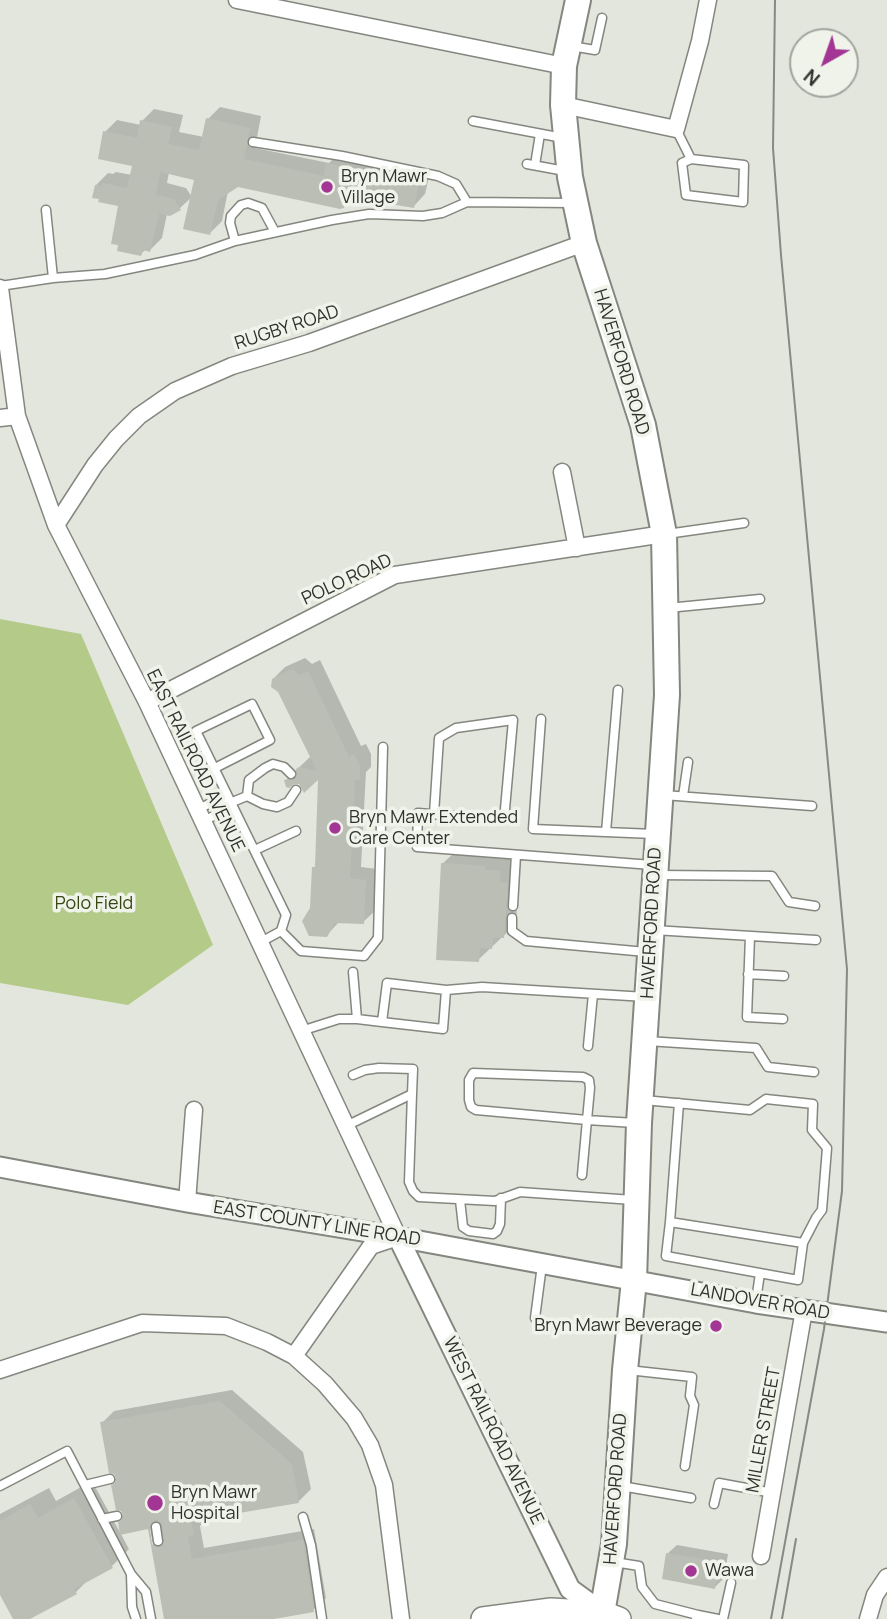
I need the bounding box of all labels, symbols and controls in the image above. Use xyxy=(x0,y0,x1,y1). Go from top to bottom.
north arrow xyxy=(789,28,859,98)
text: N xyxy=(798,63,825,92)
place label: Bryn Mawr Village xyxy=(341,166,427,208)
marker: Bryn Mawr Village xyxy=(319,179,335,195)
street label: HAVERFORD ROAD xyxy=(589,286,653,438)
street label: RUGBY ROAD xyxy=(232,301,342,355)
street label: POLO ROAD xyxy=(299,550,395,610)
street label: EAST RAILROAD AVENUE xyxy=(141,666,249,856)
place label: Bryn Mawr Extended Care Center xyxy=(349,807,518,850)
marker: Bryn Mawr Extended Care Center xyxy=(327,820,343,836)
street label: HAVERFORD ROAD xyxy=(637,847,667,999)
park label: Polo Field xyxy=(55,893,133,915)
street label: EAST COUNTY LINE ROAD xyxy=(212,1197,422,1251)
street label: LANDOVER ROAD xyxy=(689,1279,831,1325)
place label: Bryn Mawr Beverage xyxy=(534,1315,702,1337)
marker: Bryn Mawr Beverage xyxy=(708,1318,724,1334)
street label: WEST RAILROAD AVENUE xyxy=(438,1334,548,1528)
street label: MILLER STREET xyxy=(742,1365,786,1495)
street label: HAVERFORD ROAD xyxy=(600,1413,632,1565)
place label: Bryn Mawr Hospital xyxy=(171,1482,257,1524)
marker: Bryn Mawr Hospital xyxy=(145,1493,165,1513)
place label: Wawa xyxy=(705,1560,754,1582)
marker: Wawa xyxy=(683,1563,699,1579)

